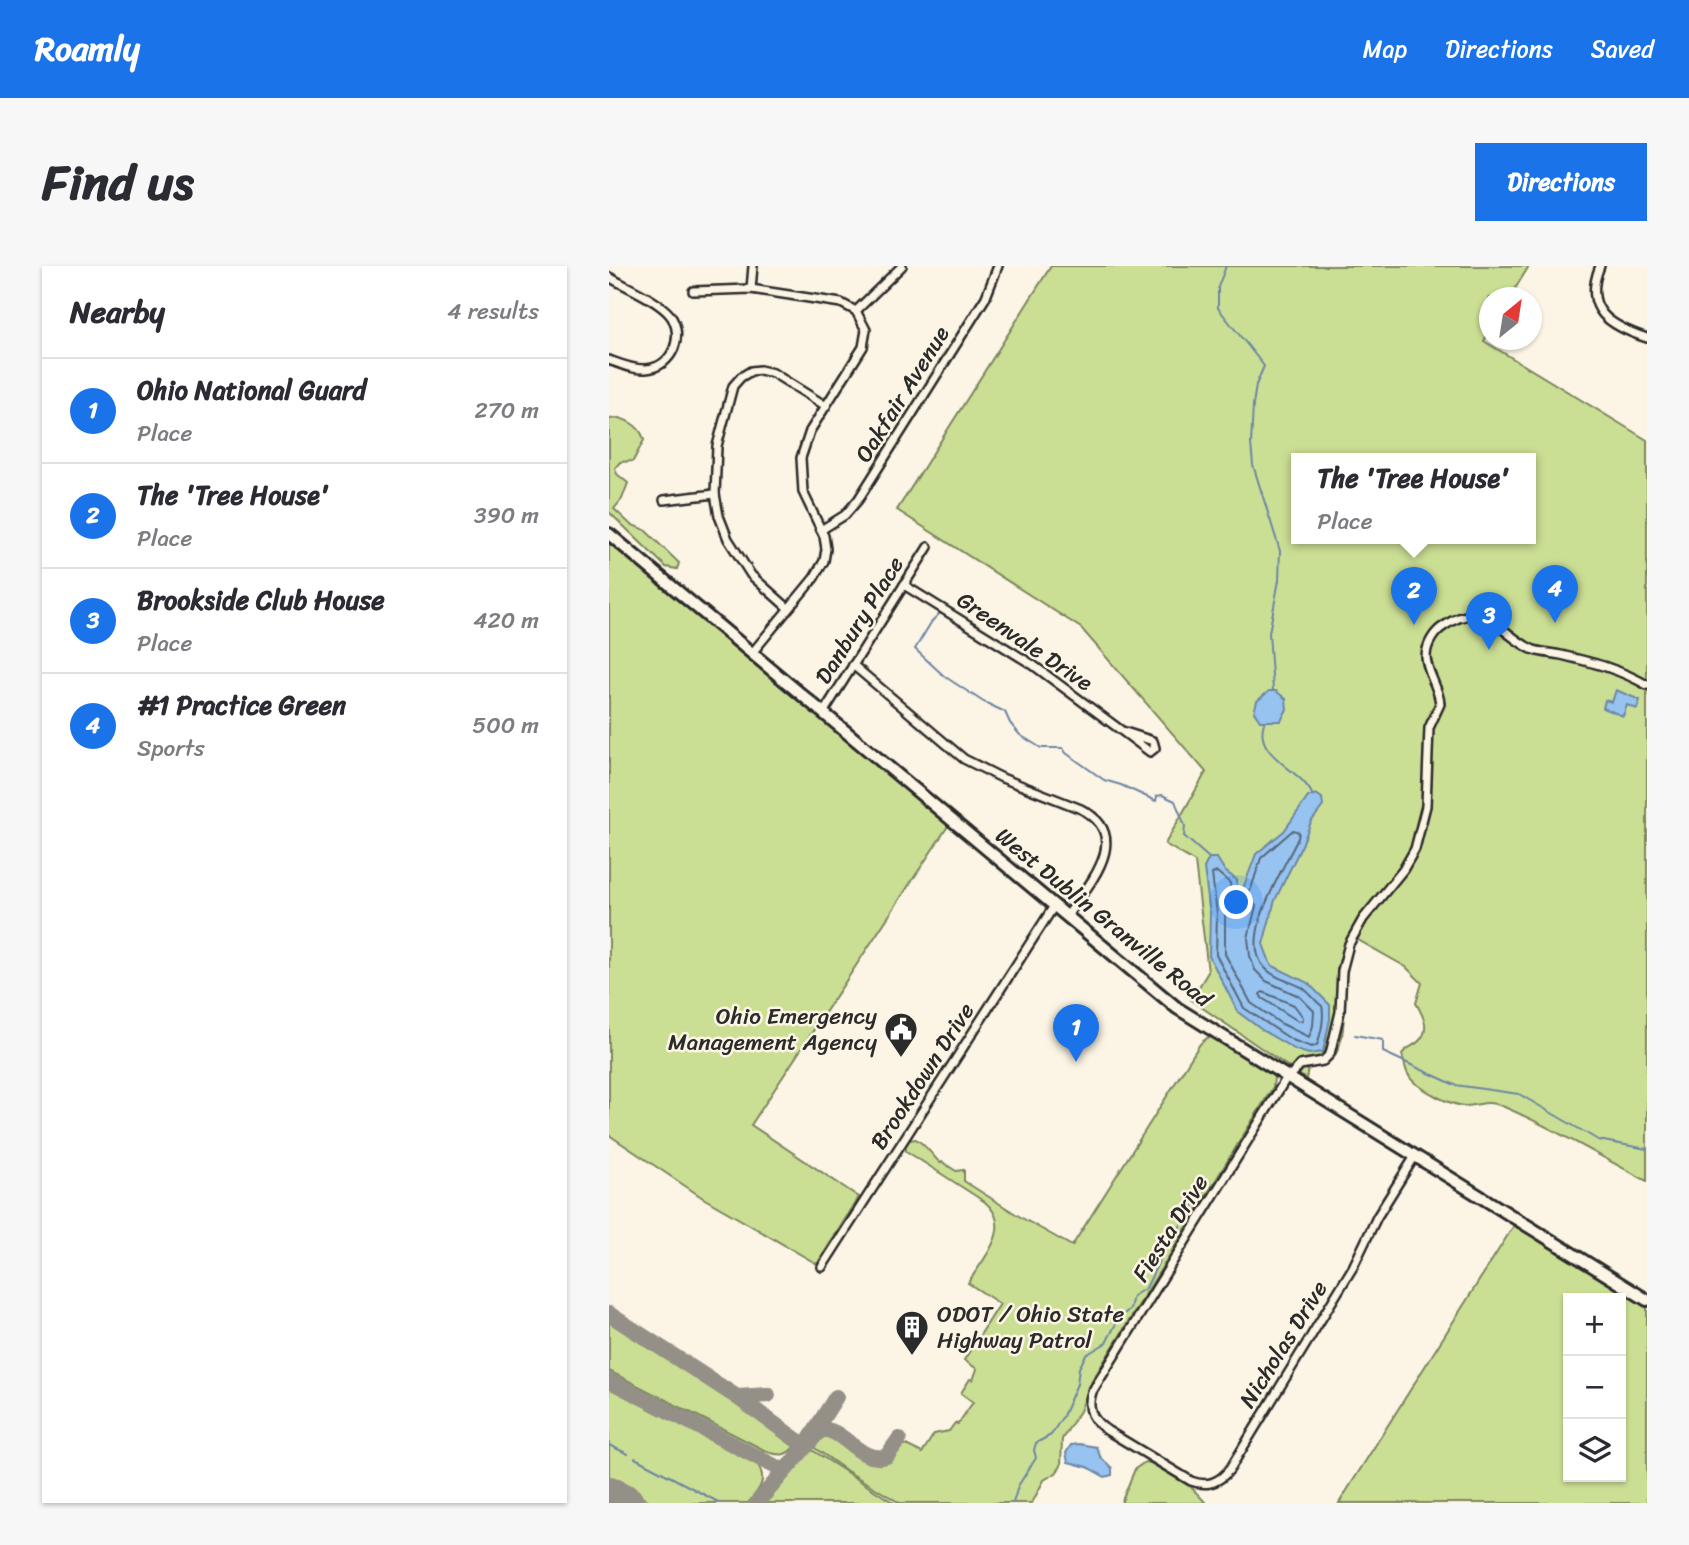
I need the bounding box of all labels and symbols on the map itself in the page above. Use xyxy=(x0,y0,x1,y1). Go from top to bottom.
north arrow xyxy=(1479,287,1542,350)
street label: Oakfair Avenue xyxy=(844,318,961,471)
street label: Danbury Place xyxy=(804,548,915,693)
pin: 4 xyxy=(1532,565,1578,623)
pin: 2 xyxy=(1391,567,1437,625)
street label: Greenvale Drive xyxy=(948,580,1102,703)
pin: 3 xyxy=(1466,592,1512,650)
street label: West Dublin Granville Road xyxy=(986,816,1223,1019)
your location xyxy=(1219,885,1253,919)
street label: Brookdown Drive xyxy=(859,994,986,1158)
place label: Ohio Emergency Management Agency xyxy=(668,996,877,1063)
pin: 1 xyxy=(1053,1004,1099,1062)
public building icon: Ohio Emergency Management Agency xyxy=(882,1010,920,1059)
street label: Fiesta Drive xyxy=(1121,1166,1220,1290)
street label: Nicholas Drive xyxy=(1228,1272,1339,1416)
place label: ODOT / Ohio State Highway Patrol xyxy=(937,1294,1124,1361)
building icon: ODOT / Ohio State Highway Patrol xyxy=(893,1308,931,1357)

